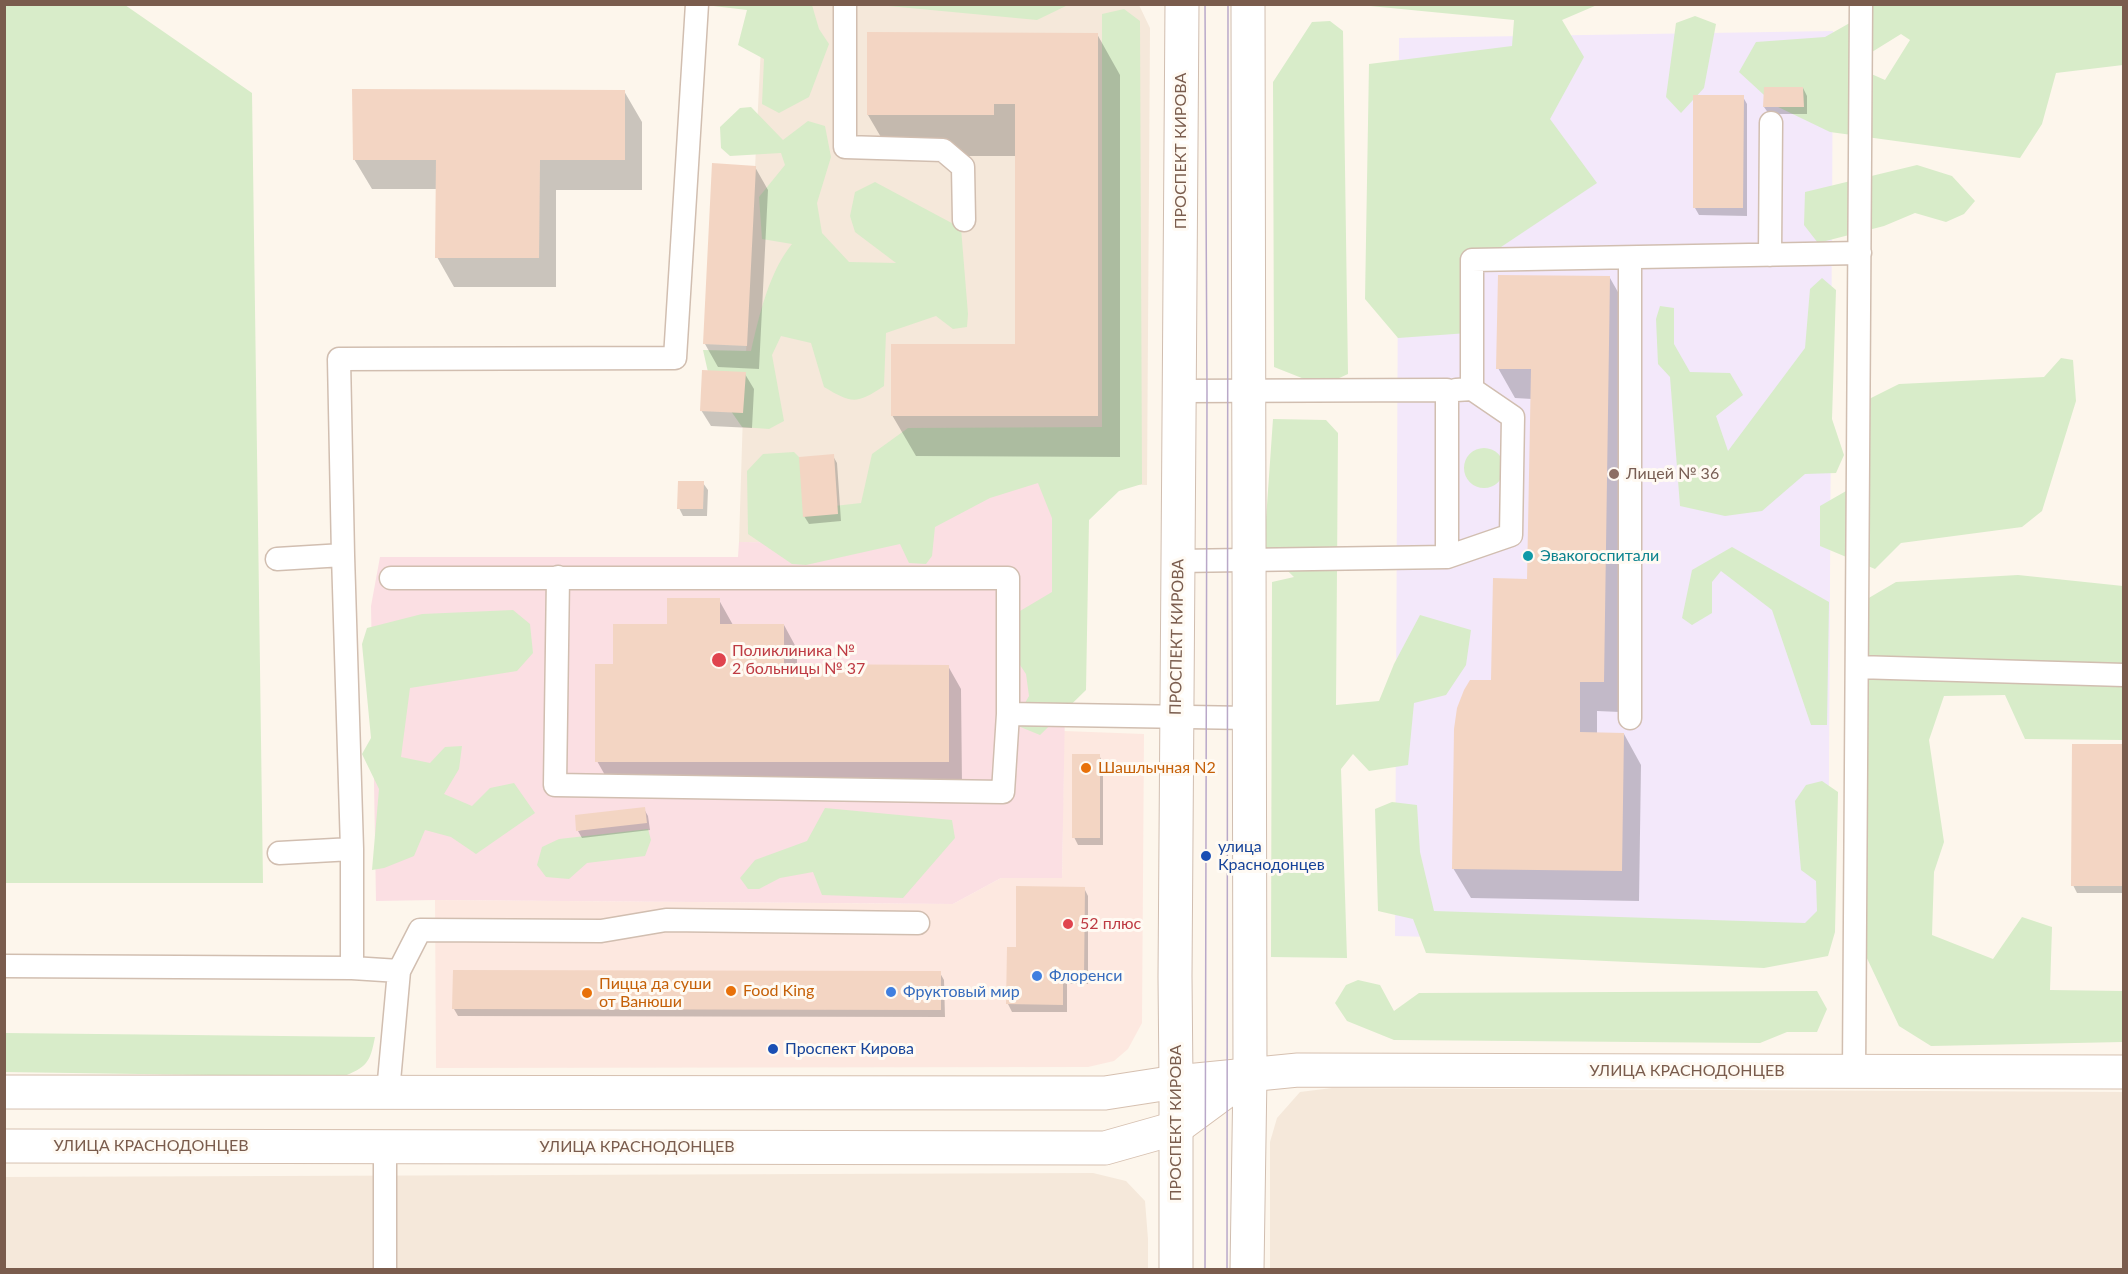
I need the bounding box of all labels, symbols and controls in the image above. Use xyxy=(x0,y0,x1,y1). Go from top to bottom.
street label: ПРОСПЕКТ КИРОВА xyxy=(1171,73,1191,229)
place label: Лицей № 36 xyxy=(1626,464,1719,484)
marker: Лицей № 36 xyxy=(1607,467,1621,481)
place label: Эвакогоспитали xyxy=(1540,546,1659,566)
marker: Эвакогоспитали xyxy=(1521,549,1535,563)
street label: ПРОСПЕКТ КИРОВА xyxy=(1166,559,1188,715)
place label: Поликлиника № 2 больницы № 37 xyxy=(732,641,865,679)
marker: Поликлиника № 2 больницы № 37 xyxy=(710,651,728,669)
place label: Шашлычная N2 xyxy=(1098,758,1216,778)
marker: Шашлычная N2 xyxy=(1079,761,1093,775)
place label: улица Краснодонцев xyxy=(1218,837,1325,875)
marker: улица Краснодонцев xyxy=(1199,849,1213,863)
place label: 52 плюс xyxy=(1080,914,1141,934)
marker: 52 плюс xyxy=(1061,917,1075,931)
place label: Флоренси xyxy=(1049,966,1122,986)
marker: Флоренси xyxy=(1030,969,1044,983)
place label: Пицца да суши от Ванюши xyxy=(599,974,711,1012)
place label: Food King xyxy=(743,981,814,1001)
place label: Фруктовый мир xyxy=(903,982,1020,1002)
marker: Food King xyxy=(724,984,738,998)
marker: Фруктовый мир xyxy=(884,985,898,999)
marker: Пицца да суши от Ванюши xyxy=(580,986,594,1000)
place label: Проспект Кирова xyxy=(785,1039,914,1059)
marker: Проспект Кирова xyxy=(766,1042,780,1056)
street label: ПРОСПЕКТ КИРОВА xyxy=(1166,1045,1186,1201)
street label: УЛИЦА КРАСНОДОНЦЕВ xyxy=(1590,1061,1784,1081)
street label: УЛИЦА КРАСНОДОНЦЕВ xyxy=(54,1136,248,1156)
street label: УЛИЦА КРАСНОДОНЦЕВ xyxy=(540,1137,734,1157)

